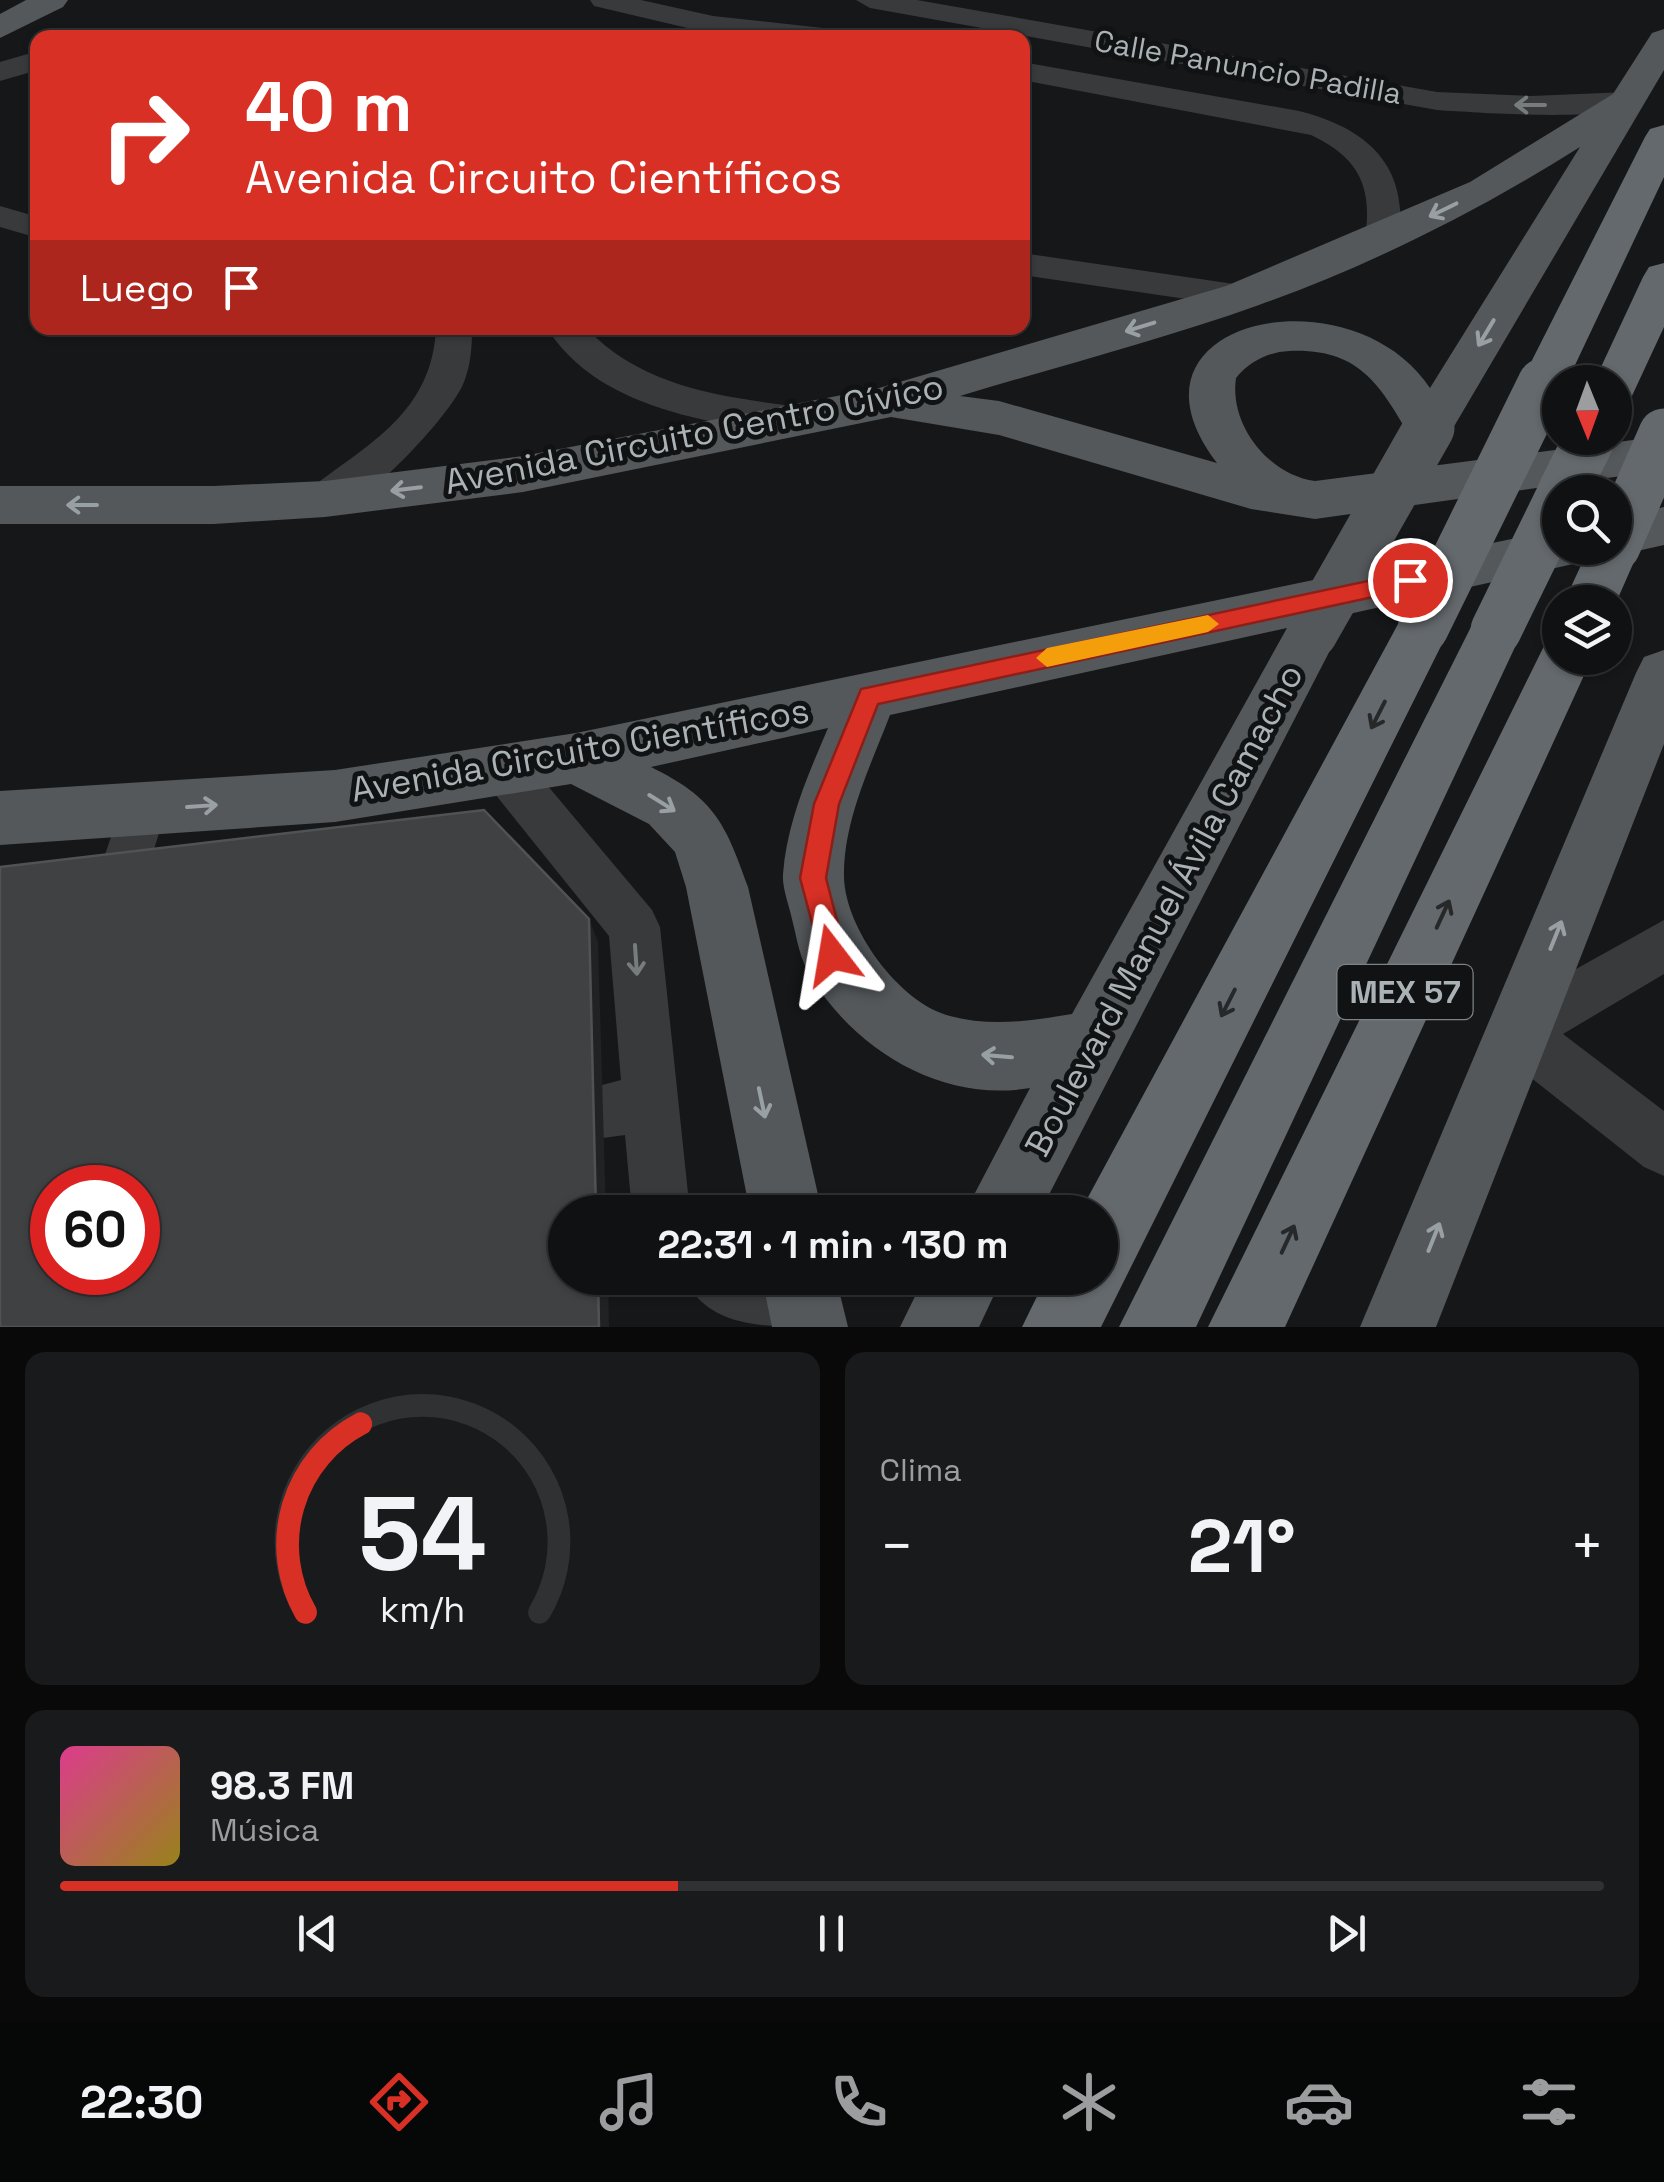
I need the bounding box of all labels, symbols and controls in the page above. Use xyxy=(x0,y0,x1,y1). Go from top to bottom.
street label: Calle Panuncio Padilla xyxy=(1091,21,1405,113)
text: 40 m xyxy=(245,62,412,151)
icon: right xyxy=(80,70,210,200)
one-way arrow xyxy=(1514,96,1546,114)
text: Avenida Circuito Científicos xyxy=(245,149,842,206)
one-way arrow xyxy=(1428,202,1458,221)
icon: arrive xyxy=(214,260,269,315)
text: Luego xyxy=(80,264,194,312)
one-way arrow xyxy=(1476,318,1496,347)
one-way arrow xyxy=(1125,320,1156,338)
street label: Avenida Circuito Centro Cívico xyxy=(441,364,947,504)
north arrow xyxy=(1542,365,1632,455)
map controls xyxy=(1542,365,1632,675)
button: search xyxy=(1542,475,1632,565)
one-way arrow xyxy=(390,480,423,499)
one-way arrow xyxy=(66,496,98,514)
pin xyxy=(1368,538,1453,623)
icon: arrive xyxy=(1383,553,1438,608)
button: layers xyxy=(1542,585,1632,675)
street label: Boulevard Manuel Ávila Camacho xyxy=(1015,656,1313,1164)
street label: Avenida Circuito Científicos xyxy=(348,688,812,812)
one-way arrow xyxy=(1368,699,1387,729)
one-way arrow xyxy=(648,793,676,813)
one-way arrow xyxy=(186,796,218,815)
one-way arrow xyxy=(1434,900,1453,930)
position arrow xyxy=(780,903,884,1007)
one-way arrow xyxy=(1549,921,1567,951)
one-way arrow xyxy=(627,943,646,975)
road number: MEX 57 xyxy=(1338,965,1472,1019)
one-way arrow xyxy=(1218,988,1237,1018)
one-way arrow xyxy=(982,1046,1014,1065)
one-way arrow xyxy=(754,1086,773,1118)
speed limit sign: 60 xyxy=(30,1165,160,1295)
text: 22:31 · 1 min · 130 m xyxy=(657,1221,1009,1269)
one-way arrow xyxy=(1427,1222,1445,1252)
one-way arrow xyxy=(1279,1225,1298,1255)
text: Clima xyxy=(880,1450,962,1490)
text: 54 xyxy=(358,1468,487,1600)
text: 21° xyxy=(1188,1498,1296,1594)
text: − xyxy=(880,1511,914,1581)
text: + xyxy=(1570,1511,1604,1581)
text: km/h xyxy=(380,1587,465,1632)
text: 98.3 FM xyxy=(210,1762,354,1810)
text: Música xyxy=(210,1810,320,1850)
icon: previous xyxy=(290,1906,345,1961)
icon: pause xyxy=(804,1906,859,1961)
icon: next xyxy=(1319,1906,1374,1961)
icon: directions xyxy=(364,2067,434,2137)
icon: music xyxy=(594,2067,664,2137)
icon: phone xyxy=(824,2067,894,2137)
icon: climate xyxy=(1054,2067,1124,2137)
icon: car xyxy=(1284,2067,1354,2137)
icon: filters xyxy=(1514,2067,1584,2137)
text: 22:30 xyxy=(80,2074,203,2131)

